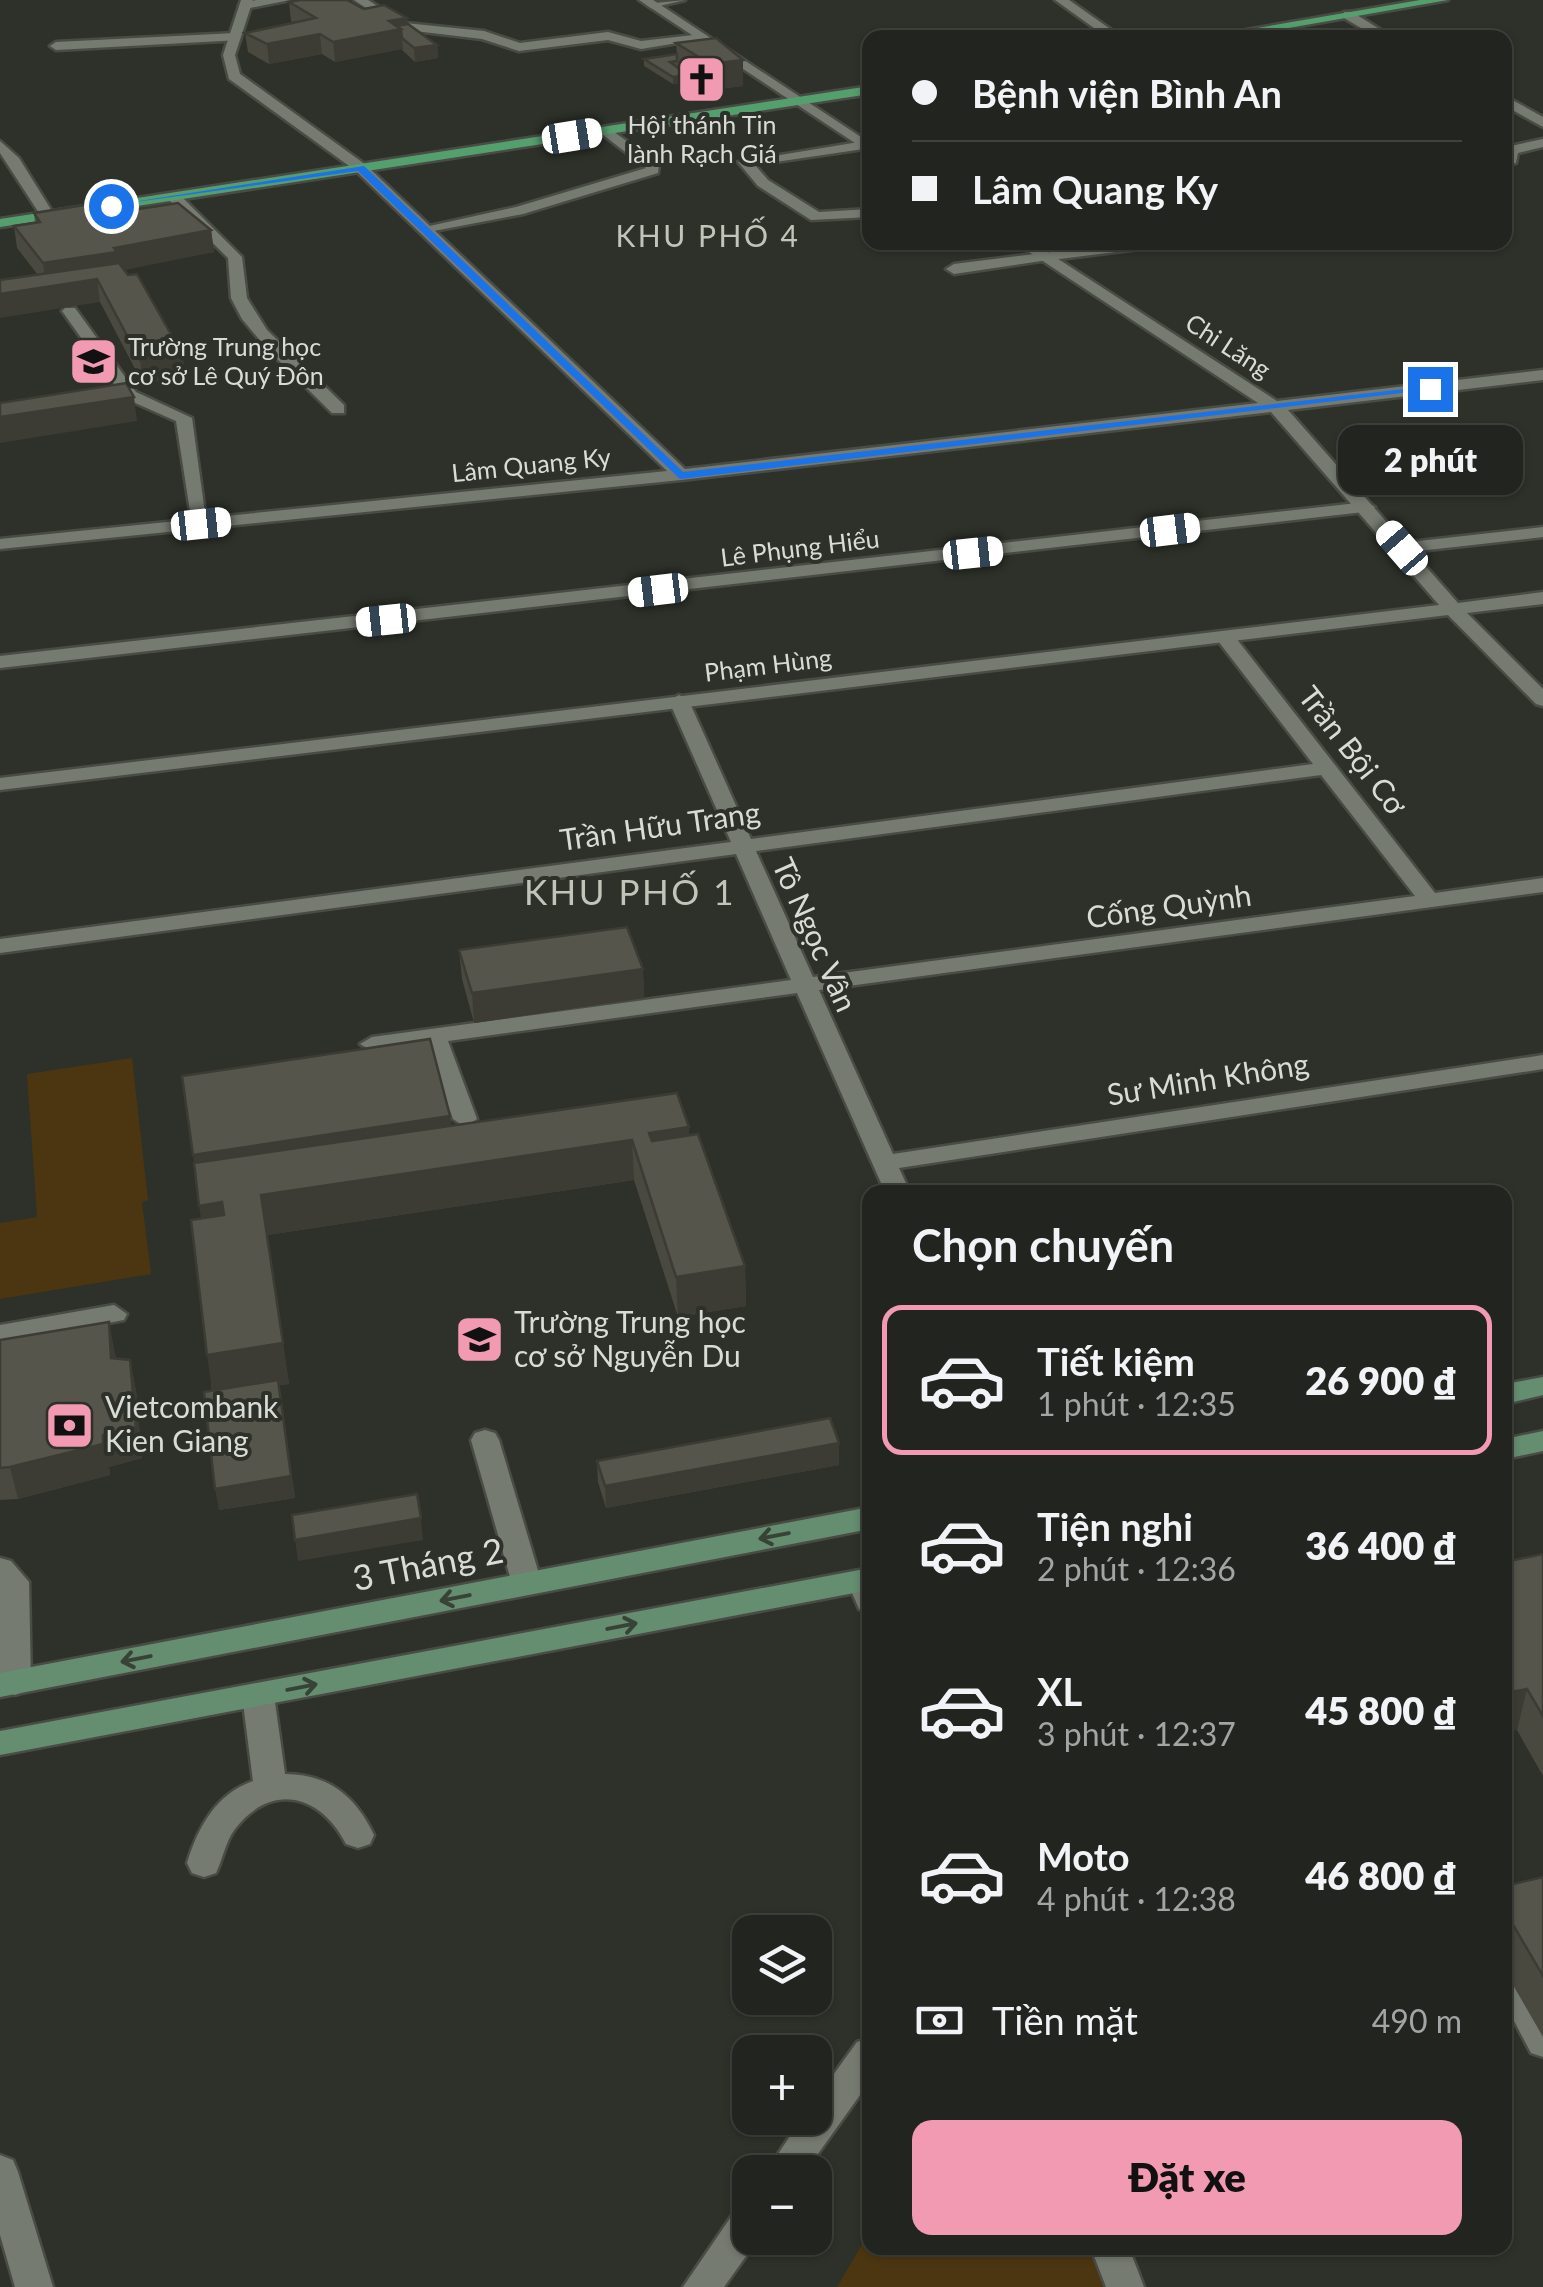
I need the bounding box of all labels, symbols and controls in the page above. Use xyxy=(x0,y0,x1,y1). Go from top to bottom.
church icon: Hội thánh Tin lành Rạch Giá xyxy=(676,53,728,105)
text: Bệnh viện Bình An xyxy=(972,70,1282,116)
place label: Hội thánh Tin lành Rạch Giá xyxy=(627,109,777,168)
car xyxy=(540,116,604,156)
text: Lâm Quang Ky xyxy=(972,166,1218,212)
route start xyxy=(89,184,134,229)
district label: KHU PHỐ 4 xyxy=(615,216,801,253)
street label: Chi Lăng xyxy=(1180,307,1277,384)
place label: Trường Trung học cơ sở Lê Quý Đôn xyxy=(128,331,324,390)
school or university icon: Trường Trung học cơ sở Lê Quý Đôn xyxy=(67,335,119,387)
route end xyxy=(1408,367,1453,412)
callout: 2 phút xyxy=(1338,424,1522,494)
text: 2 phút xyxy=(1384,440,1477,479)
street label: Lâm Quang Ky xyxy=(450,441,612,487)
car xyxy=(170,506,232,542)
car xyxy=(1138,511,1202,549)
car xyxy=(1371,516,1433,580)
street label: Lê Phụng Hiểu xyxy=(719,522,881,572)
car xyxy=(942,535,1004,571)
car xyxy=(626,571,690,609)
car xyxy=(355,602,417,638)
street label: Phạm Hùng xyxy=(703,641,833,687)
street label: Trần Bội Cơ xyxy=(1292,678,1415,822)
street label: Trần Hữu Trang xyxy=(557,793,762,857)
street label: Tô Ngọc Vân xyxy=(766,852,866,1017)
district label: KHU PHỐ 1 xyxy=(524,870,736,912)
street label: Cống Quỳnh xyxy=(1084,876,1254,934)
street label: Sư Minh Không xyxy=(1104,1044,1311,1112)
text: Chọn chuyến xyxy=(912,1218,1174,1272)
place label: Trường Trung học cơ sở Nguyễn Du xyxy=(514,1303,746,1373)
school or university icon: Trường Trung học cơ sở Nguyễn Du xyxy=(453,1314,505,1366)
icon: car xyxy=(917,1335,1007,1425)
text: Tiết kiệm xyxy=(1037,1338,1195,1384)
text: 26 900 ₫ xyxy=(1305,1357,1457,1403)
text: 1 phút · 12:35 xyxy=(1037,1384,1236,1423)
place label: Vietcombank Kien Giang xyxy=(105,1388,279,1458)
bank icon: Vietcombank Kien Giang xyxy=(44,1399,96,1451)
icon: car xyxy=(917,1500,1007,1590)
text: Tiện nghi xyxy=(1037,1503,1193,1549)
text: 36 400 ₫ xyxy=(1305,1522,1457,1568)
street label: 3 Tháng 2 xyxy=(349,1528,506,1598)
one-way arrow xyxy=(759,1528,791,1547)
text: 2 phút · 12:36 xyxy=(1037,1549,1236,1588)
one-way arrow xyxy=(440,1589,472,1608)
one-way arrow xyxy=(605,1616,637,1635)
one-way arrow xyxy=(121,1651,153,1670)
icon: car xyxy=(917,1665,1007,1755)
text: XL xyxy=(1037,1668,1082,1714)
one-way arrow xyxy=(286,1676,318,1695)
text: 45 800 ₫ xyxy=(1305,1687,1457,1733)
text: 3 phút · 12:37 xyxy=(1037,1714,1236,1753)
icon: car xyxy=(917,1830,1007,1920)
text: Moto xyxy=(1037,1833,1130,1879)
text: 46 800 ₫ xyxy=(1305,1852,1457,1898)
text: 4 phút · 12:38 xyxy=(1037,1879,1236,1918)
map controls xyxy=(732,1915,832,2255)
button: layers xyxy=(732,1915,832,2015)
icon: cash xyxy=(912,1993,967,2048)
text: Tiền mặt xyxy=(992,1997,1138,2043)
text: 490 m xyxy=(1372,2001,1462,2040)
button: + xyxy=(732,2035,832,2135)
button: Đặt xe xyxy=(912,2120,1462,2235)
button: − xyxy=(732,2155,832,2255)

